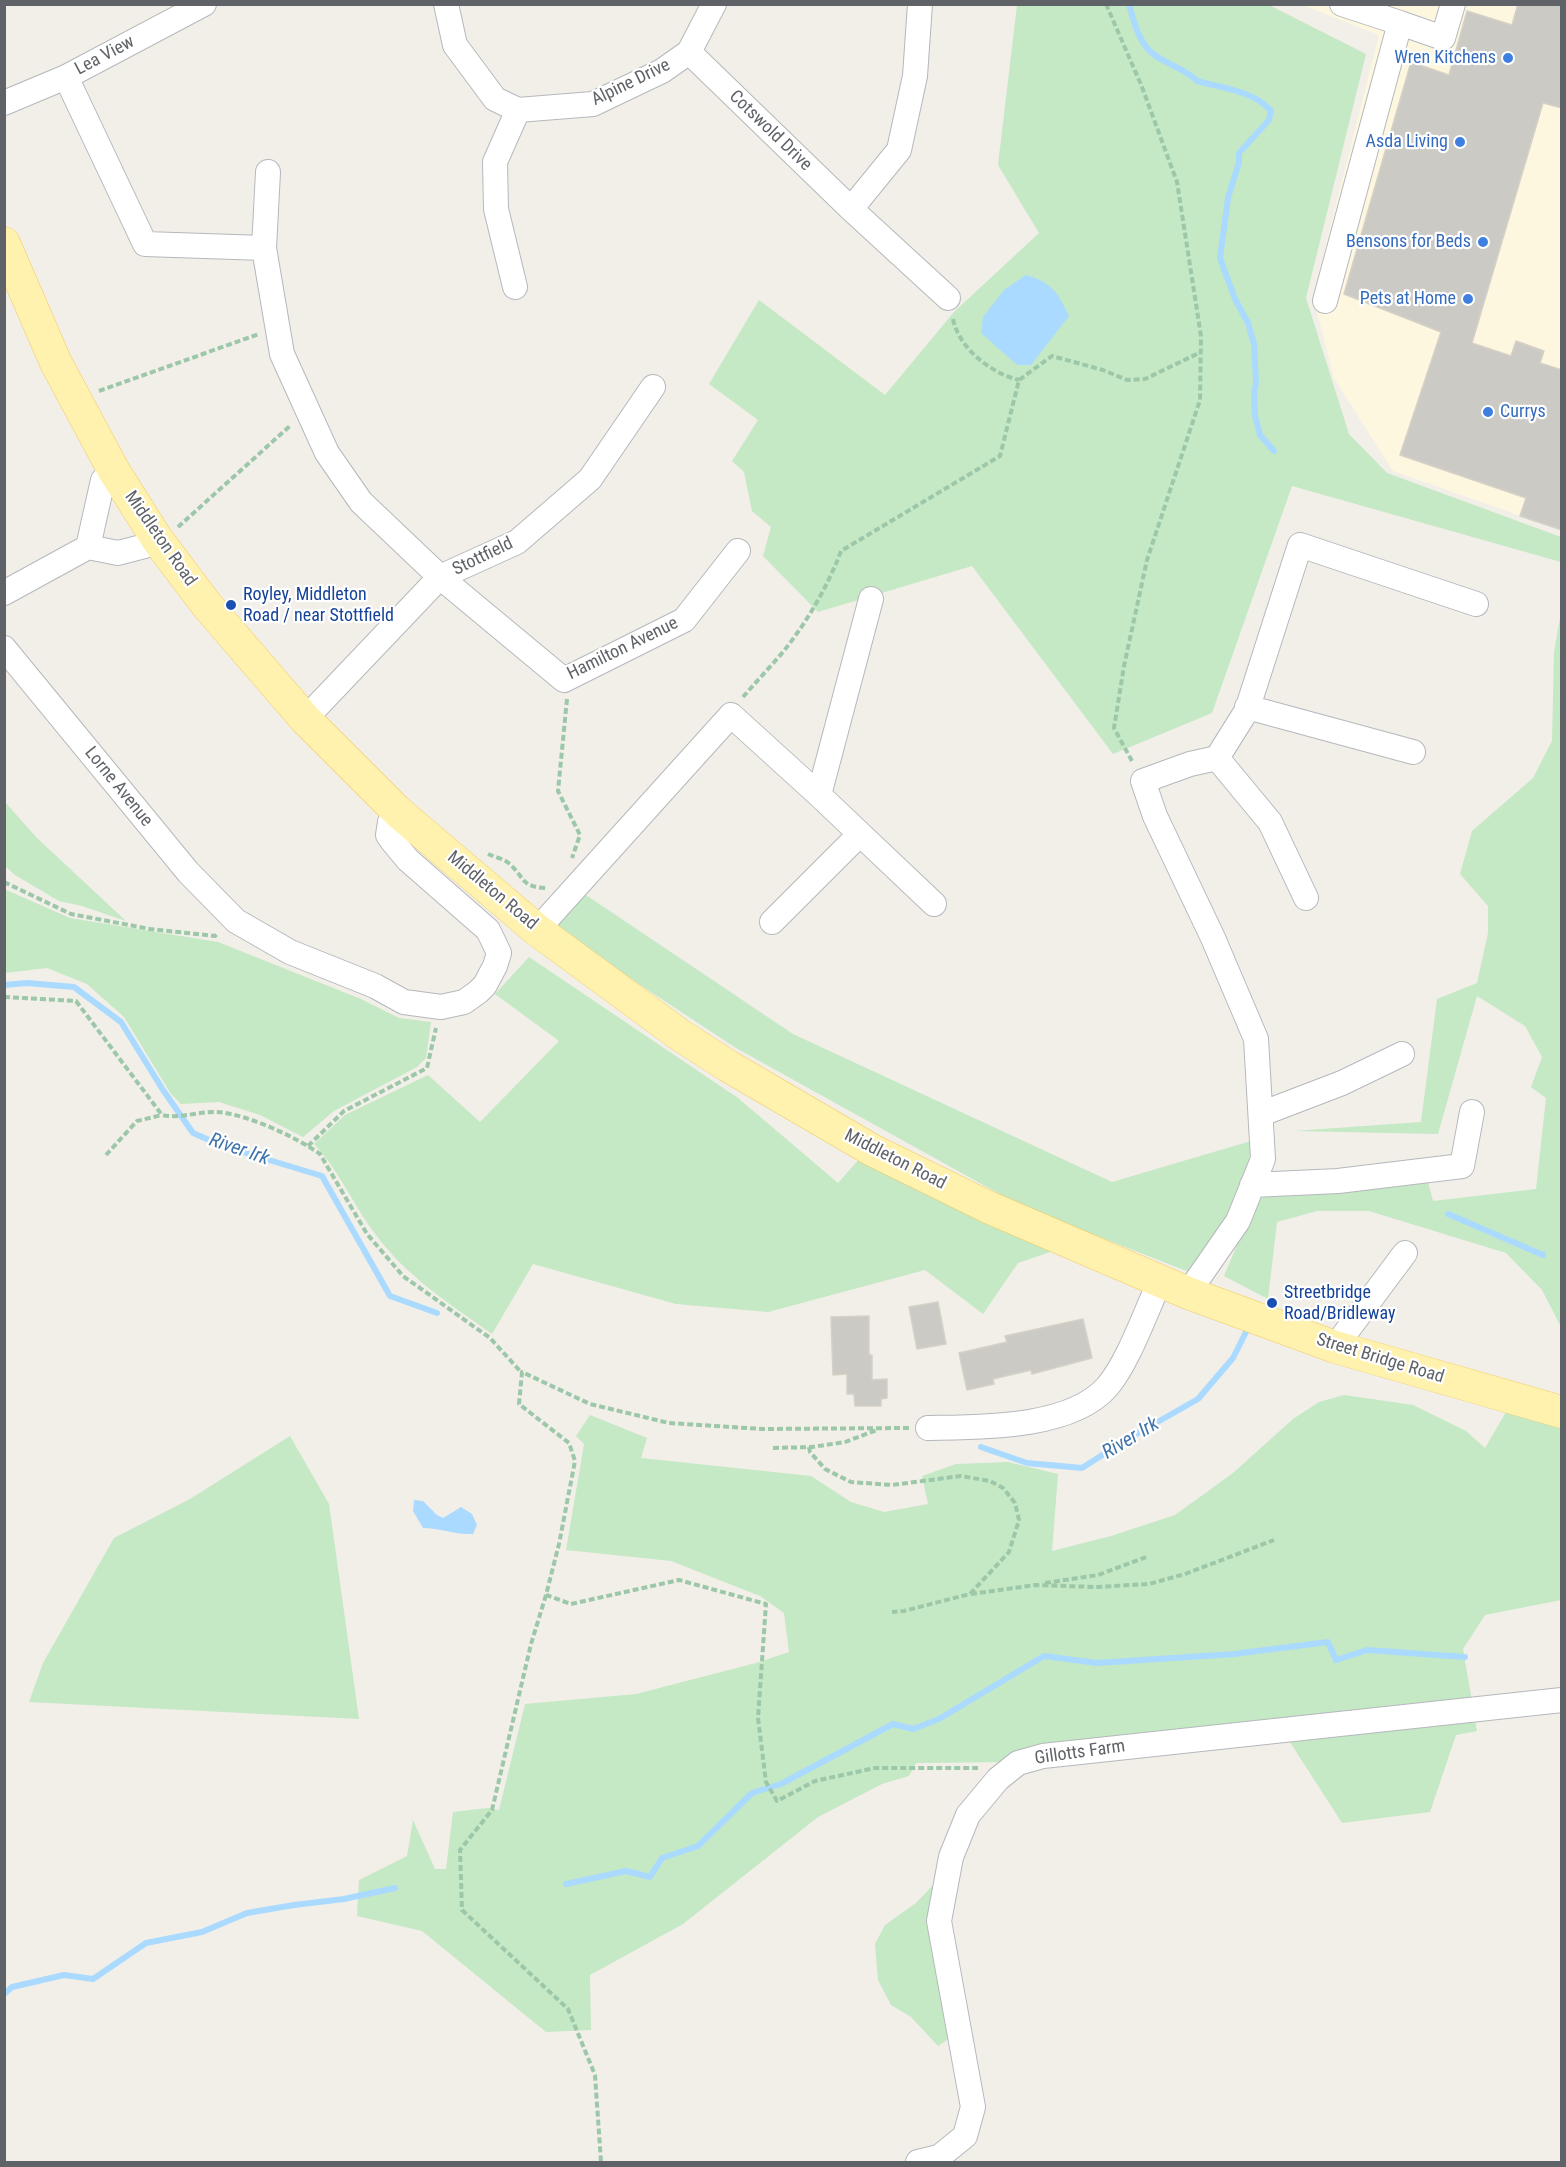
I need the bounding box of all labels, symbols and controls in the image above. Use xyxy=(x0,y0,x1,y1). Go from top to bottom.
street label: Lea View xyxy=(72,31,138,81)
place label: Wren Kitchens xyxy=(1394,47,1496,69)
marker: Wren Kitchens xyxy=(1501,51,1515,65)
street label: Alpine Drive xyxy=(588,55,674,111)
street label: Cotswold Drive xyxy=(724,86,816,176)
place label: Asda Living xyxy=(1366,131,1448,153)
marker: Asda Living xyxy=(1453,135,1467,149)
place label: Bensons for Beds xyxy=(1346,231,1471,253)
marker: Bensons for Beds xyxy=(1476,235,1490,249)
place label: Pets at Home xyxy=(1360,288,1456,310)
marker: Pets at Home xyxy=(1461,292,1475,306)
place label: Currys xyxy=(1500,401,1546,423)
marker: Currys xyxy=(1481,405,1495,419)
street label: Middleton Road xyxy=(119,487,201,591)
street label: Stottfield xyxy=(449,533,517,581)
place label: Royley, Middleton Road / near Stottfield xyxy=(243,584,394,626)
marker: Royley, Middleton Road / near Stottfield xyxy=(224,598,238,612)
street label: Hamilton Avenue xyxy=(564,613,682,685)
street label: Lorne Avenue xyxy=(79,743,157,831)
street label: Middleton Road xyxy=(442,847,542,935)
street label: Middleton Road xyxy=(840,1125,950,1195)
water label: River Irk xyxy=(206,1129,272,1171)
place label: Streetbridge Road/Bridleway xyxy=(1284,1282,1395,1324)
marker: Streetbridge Road/Bridleway xyxy=(1265,1296,1279,1310)
street label: Street Bridge Road xyxy=(1314,1329,1446,1389)
water label: River Irk xyxy=(1098,1413,1164,1465)
street label: Gillotts Farm xyxy=(1033,1736,1127,1770)

